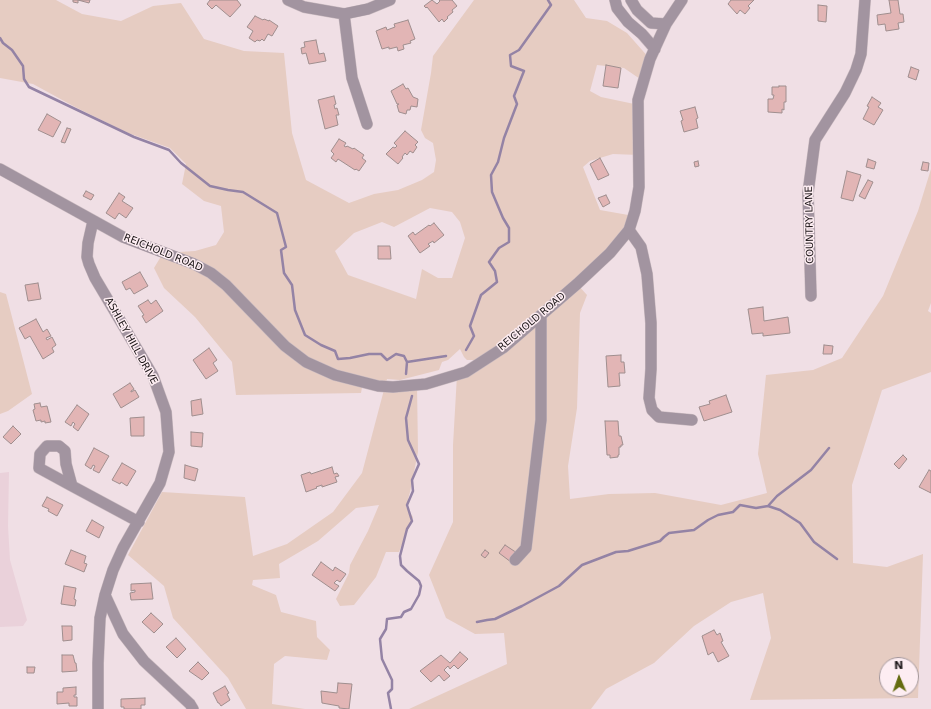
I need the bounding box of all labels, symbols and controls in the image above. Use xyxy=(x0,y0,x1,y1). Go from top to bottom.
street label: COUNTRY LANE xyxy=(803,186,817,264)
street label: REICHOLD ROAD xyxy=(122,232,204,274)
street label: REICHOLD ROAD xyxy=(496,290,568,354)
street label: ASHLEY HILL DRIVE xyxy=(102,295,160,387)
north arrow xyxy=(879,657,919,697)
text: N xyxy=(894,659,903,672)

